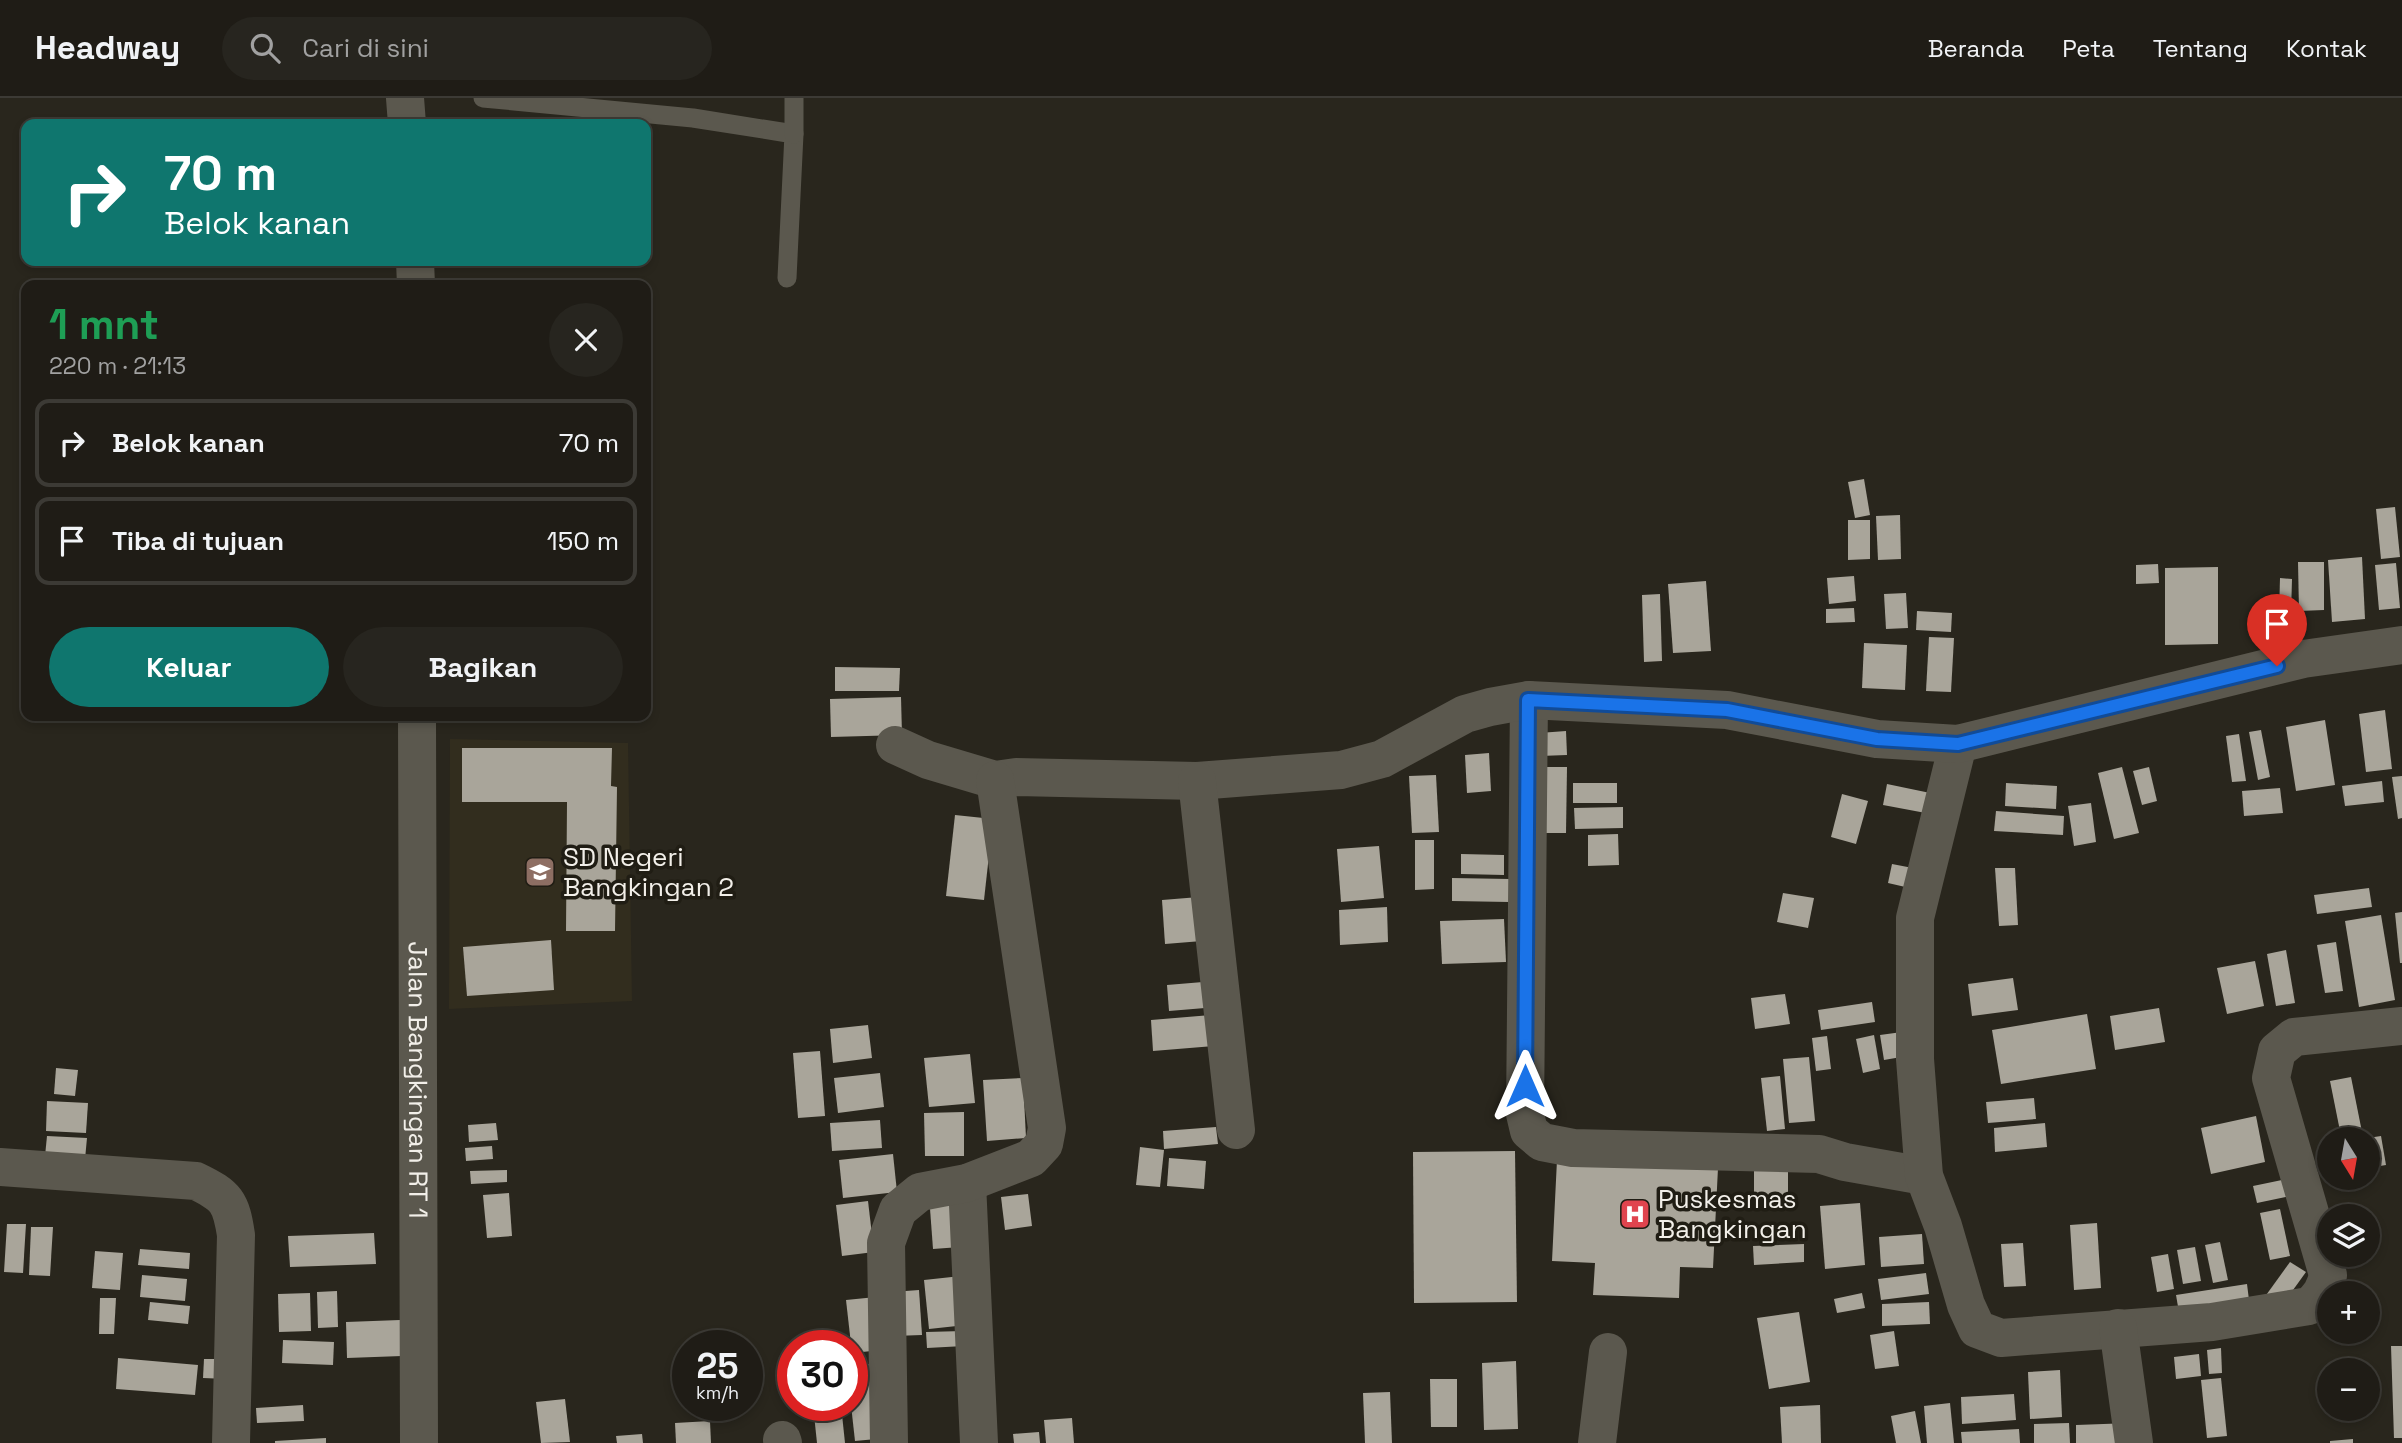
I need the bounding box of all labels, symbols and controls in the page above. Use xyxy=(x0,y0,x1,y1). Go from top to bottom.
search box xyxy=(222,17,712,80)
text: Headway xyxy=(35,27,180,69)
icon: search xyxy=(246,29,284,67)
text: Cari di sini xyxy=(302,31,429,65)
text: Beranda xyxy=(1928,33,2024,64)
text: Peta xyxy=(2062,33,2115,64)
text: Tentang xyxy=(2153,33,2248,64)
text: Kontak xyxy=(2286,33,2367,64)
text: 70 m xyxy=(164,142,277,204)
icon: right xyxy=(49,147,140,238)
text: Belok kanan xyxy=(164,203,350,243)
text: 1 mnt xyxy=(49,298,159,351)
button: close xyxy=(549,303,623,377)
text: 220 m · 21:13 xyxy=(49,351,186,381)
icon: right xyxy=(53,424,91,462)
text: Belok kanan xyxy=(112,426,265,460)
text: 70 m xyxy=(559,426,619,460)
icon: arrive xyxy=(53,522,91,560)
text: Tiba di tujuan xyxy=(112,524,284,558)
text: 150 m xyxy=(547,524,619,558)
pin xyxy=(2247,594,2307,666)
icon: arrive xyxy=(2258,605,2296,643)
button: Keluar xyxy=(49,627,329,707)
button: Bagikan xyxy=(343,627,623,707)
place label: SD Negeri Bangkingan 2 xyxy=(563,840,734,904)
school or university icon: SD Negeri Bangkingan 2 xyxy=(523,855,557,889)
street label: Jalan Bangkingan RT 1 xyxy=(401,941,435,1219)
position arrow xyxy=(1488,1049,1562,1123)
north arrow xyxy=(2317,1127,2380,1190)
map controls xyxy=(2317,1127,2380,1421)
place label: Puskesmas Bangkingan xyxy=(1658,1182,1807,1246)
hospital icon: Puskesmas Bangkingan xyxy=(1618,1197,1652,1231)
button: layers xyxy=(2317,1204,2380,1267)
button: + xyxy=(2317,1281,2380,1344)
speed limit sign: 30 xyxy=(777,1330,868,1421)
text: 25 xyxy=(697,1344,738,1388)
button: − xyxy=(2317,1358,2380,1421)
text: km/h xyxy=(696,1381,739,1404)

